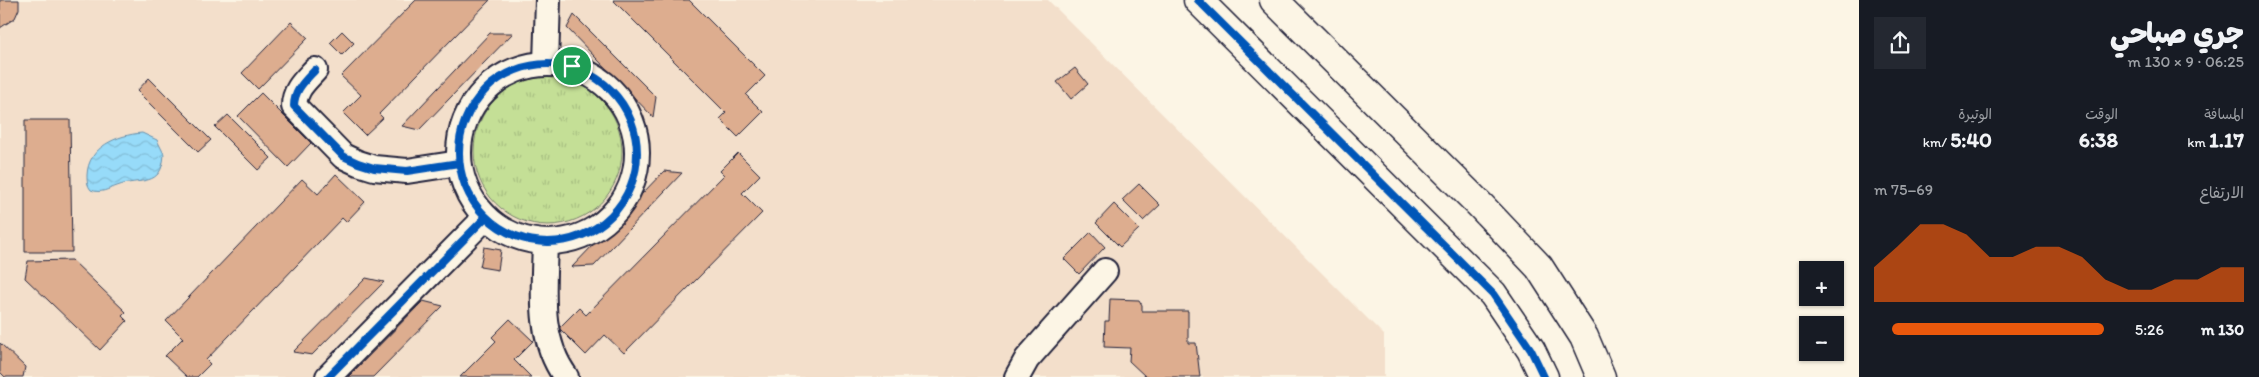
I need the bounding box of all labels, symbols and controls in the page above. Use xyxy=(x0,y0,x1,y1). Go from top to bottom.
text: جري صباحي xyxy=(2110,16,2244,50)
button: share xyxy=(1874,17,1926,69)
pin xyxy=(551,45,593,87)
icon: arrive xyxy=(558,52,586,80)
text: 06:25 · 9 × 130 m xyxy=(2127,52,2244,71)
text: الوتيرة xyxy=(1958,106,1992,123)
text: الوقت xyxy=(2085,106,2118,123)
text: المسافة xyxy=(2204,106,2244,123)
text: 5:40 xyxy=(1950,127,1992,152)
text: 6:38 xyxy=(2079,127,2118,152)
text: 1.17 xyxy=(2209,127,2244,152)
text: /km xyxy=(1923,134,1950,151)
text: km xyxy=(2187,134,2209,151)
text: 69–75 m xyxy=(1874,180,1933,199)
text: الارتفاع xyxy=(2199,183,2244,202)
map controls xyxy=(1799,261,1844,361)
button: + xyxy=(1799,261,1844,306)
button: − xyxy=(1799,316,1844,361)
text: 5:26 xyxy=(2135,320,2164,339)
text: 130 m xyxy=(2201,320,2244,339)

